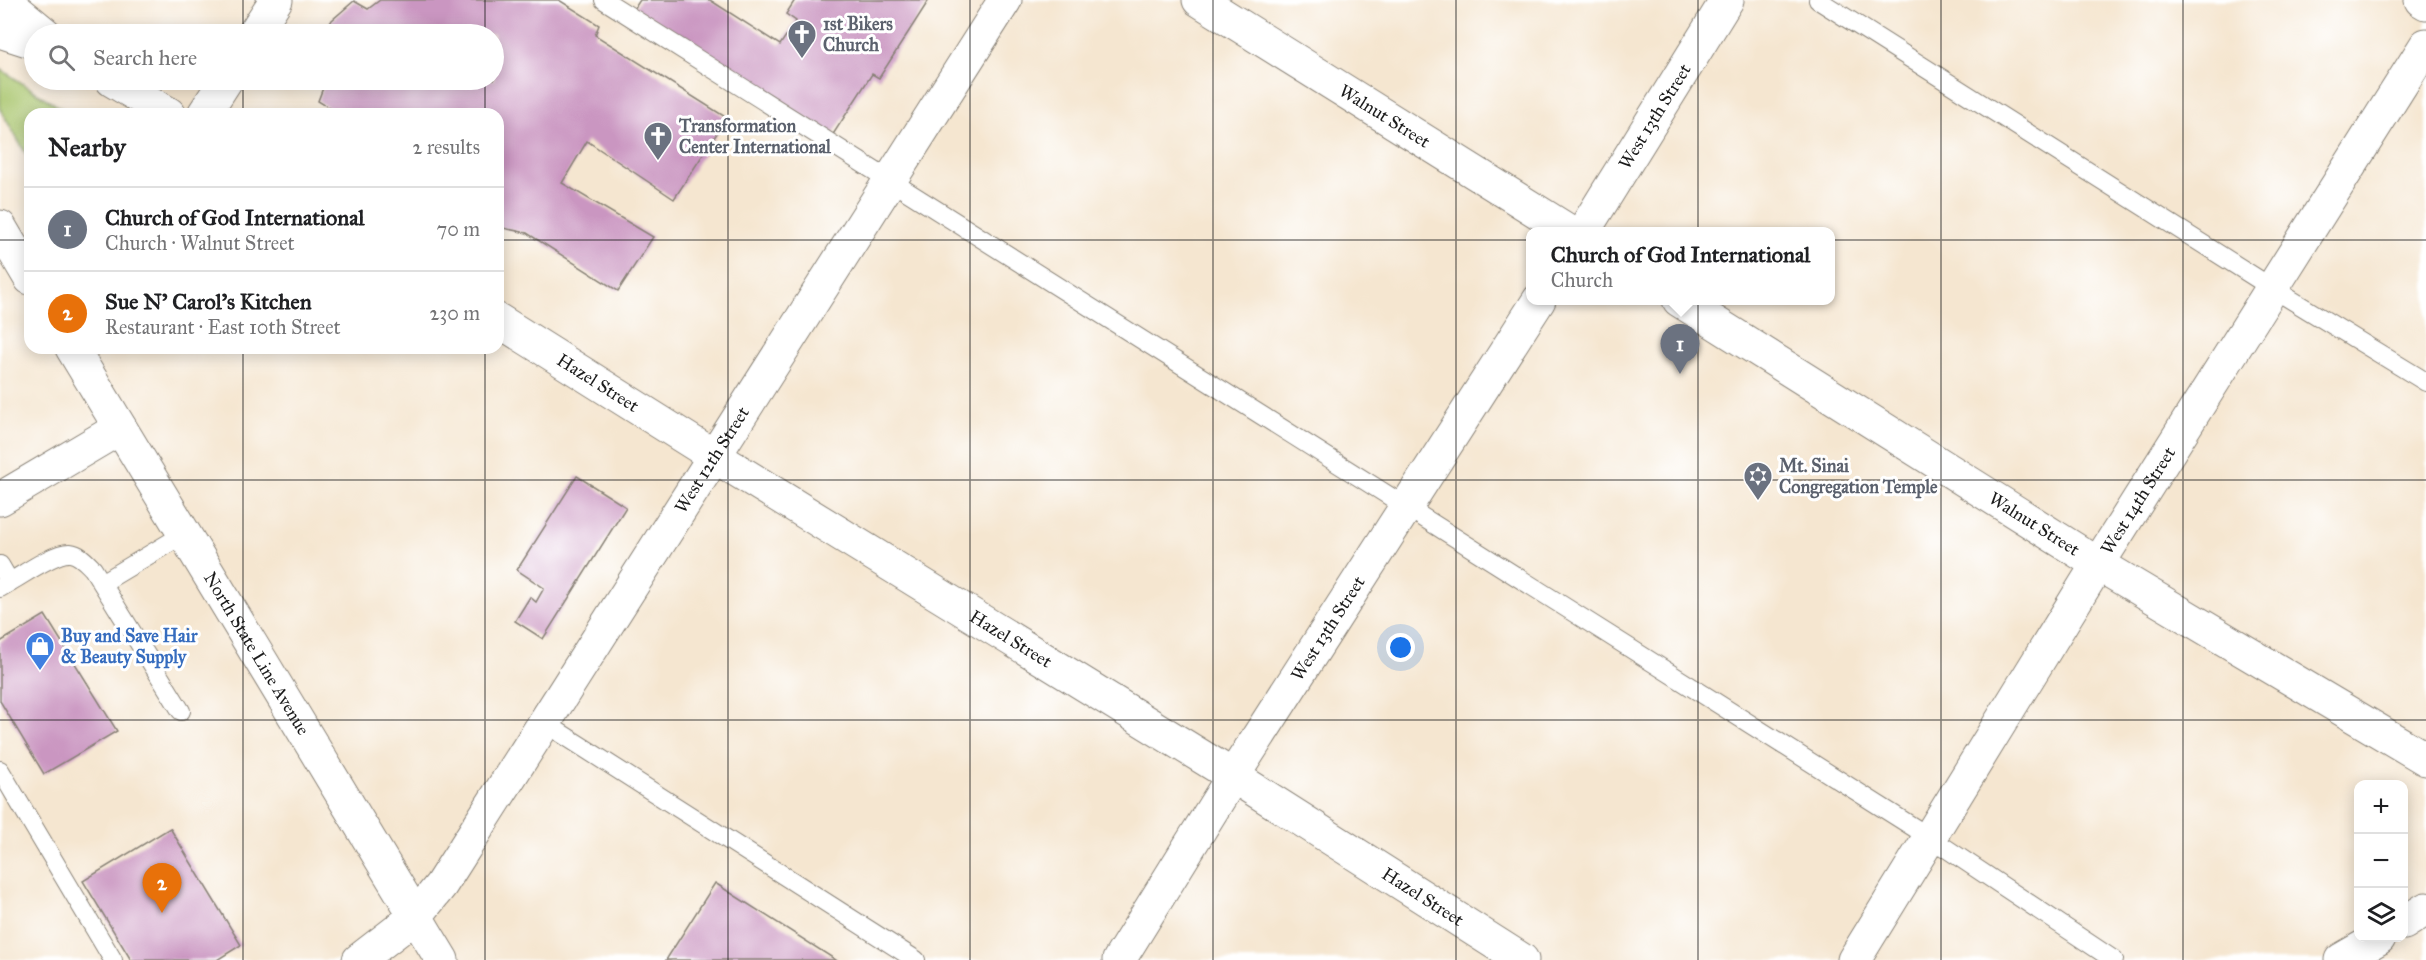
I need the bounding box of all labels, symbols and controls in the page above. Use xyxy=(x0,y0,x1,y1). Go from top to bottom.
place label: 1st Bikers Church xyxy=(823,13,893,56)
church icon: 1st Bikers Church xyxy=(786,18,818,60)
search box xyxy=(24,24,504,90)
icon: search xyxy=(45,41,78,74)
text: Search here xyxy=(93,44,197,71)
street label: West 13th Street xyxy=(1614,59,1696,173)
street label: Walnut Street xyxy=(1335,79,1435,153)
place label: Transformation Center International xyxy=(678,115,832,158)
church icon: Transformation Center International xyxy=(642,120,674,162)
text: Nearby xyxy=(48,131,126,163)
text: 2 results xyxy=(412,135,480,159)
text: Church of God International xyxy=(105,204,364,231)
text: 1 xyxy=(64,217,71,241)
text: 70 m xyxy=(437,217,480,241)
popup xyxy=(1526,227,1835,305)
text: Church · Walnut Street xyxy=(105,231,295,255)
text: Church of God International xyxy=(1551,241,1810,268)
text: Church xyxy=(1551,268,1613,292)
text: Sue N' Carol's Kitchen xyxy=(105,288,312,315)
text: 2 xyxy=(63,301,72,325)
text: 230 m xyxy=(429,301,480,325)
text: Restaurant · East 10th Street xyxy=(105,315,341,339)
pin: 1 xyxy=(1660,324,1700,374)
street label: Hazel Street xyxy=(553,349,643,417)
street label: West 12th Street xyxy=(670,402,754,517)
street label: West 14th Street xyxy=(2096,442,2180,559)
place label: Mt. Sinai Congregation Temple xyxy=(1779,455,1938,499)
synagogue icon: Mt. Sinai Congregation Temple xyxy=(1742,460,1774,502)
street label: Walnut Street xyxy=(1985,487,2084,561)
street label: North State Line Avenue xyxy=(199,568,314,739)
street label: West 13th Street xyxy=(1286,571,1370,685)
street label: Hazel Street xyxy=(966,605,1057,673)
place label: Buy and Save Hair & Beauty Supply xyxy=(61,625,199,669)
shop icon: Buy and Save Hair & Beauty Supply xyxy=(24,630,56,672)
your location xyxy=(1386,633,1415,662)
map controls xyxy=(2354,780,2408,942)
button: + xyxy=(2354,780,2408,834)
button: − xyxy=(2354,834,2408,888)
street label: Hazel Street xyxy=(1378,863,1468,931)
pin: 2 xyxy=(142,864,182,913)
button: layers xyxy=(2354,888,2408,942)

